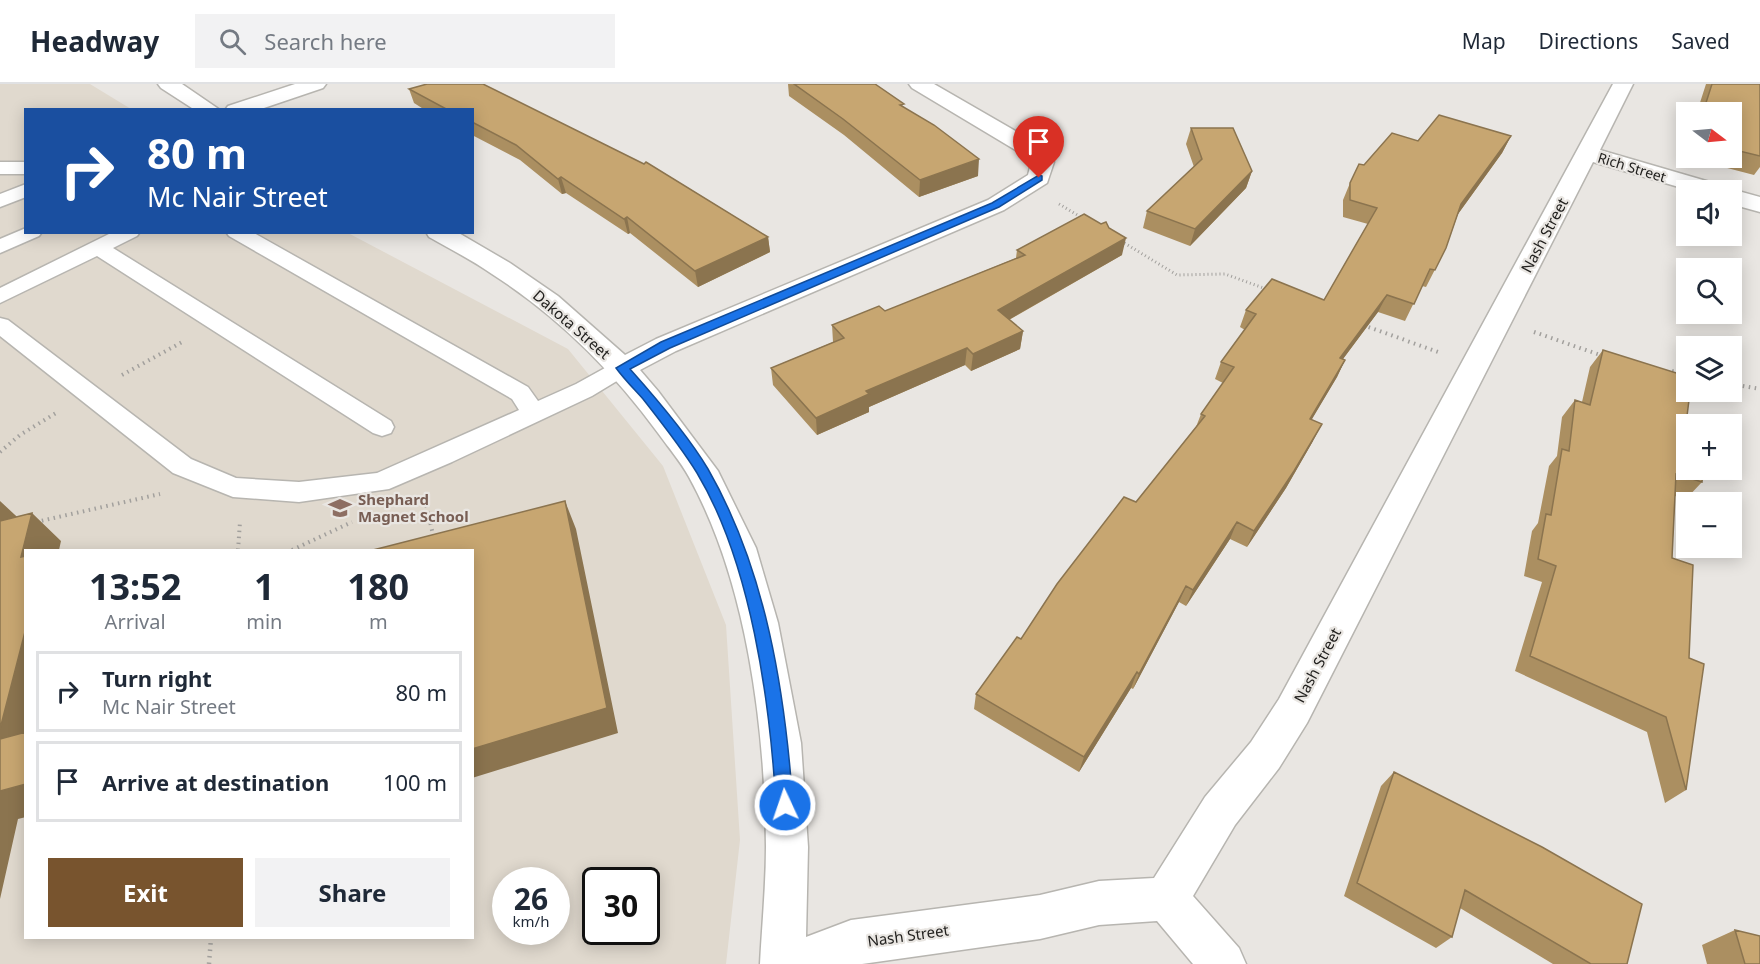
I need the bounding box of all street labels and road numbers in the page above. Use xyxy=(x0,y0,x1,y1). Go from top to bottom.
street label: Rich Street xyxy=(1596,148,1668,186)
street label: Nash Street xyxy=(1516,194,1572,276)
street label: Dakota Street xyxy=(529,285,615,363)
street label: Nash Street xyxy=(1289,624,1345,706)
street label: Nash Street xyxy=(866,919,951,951)

